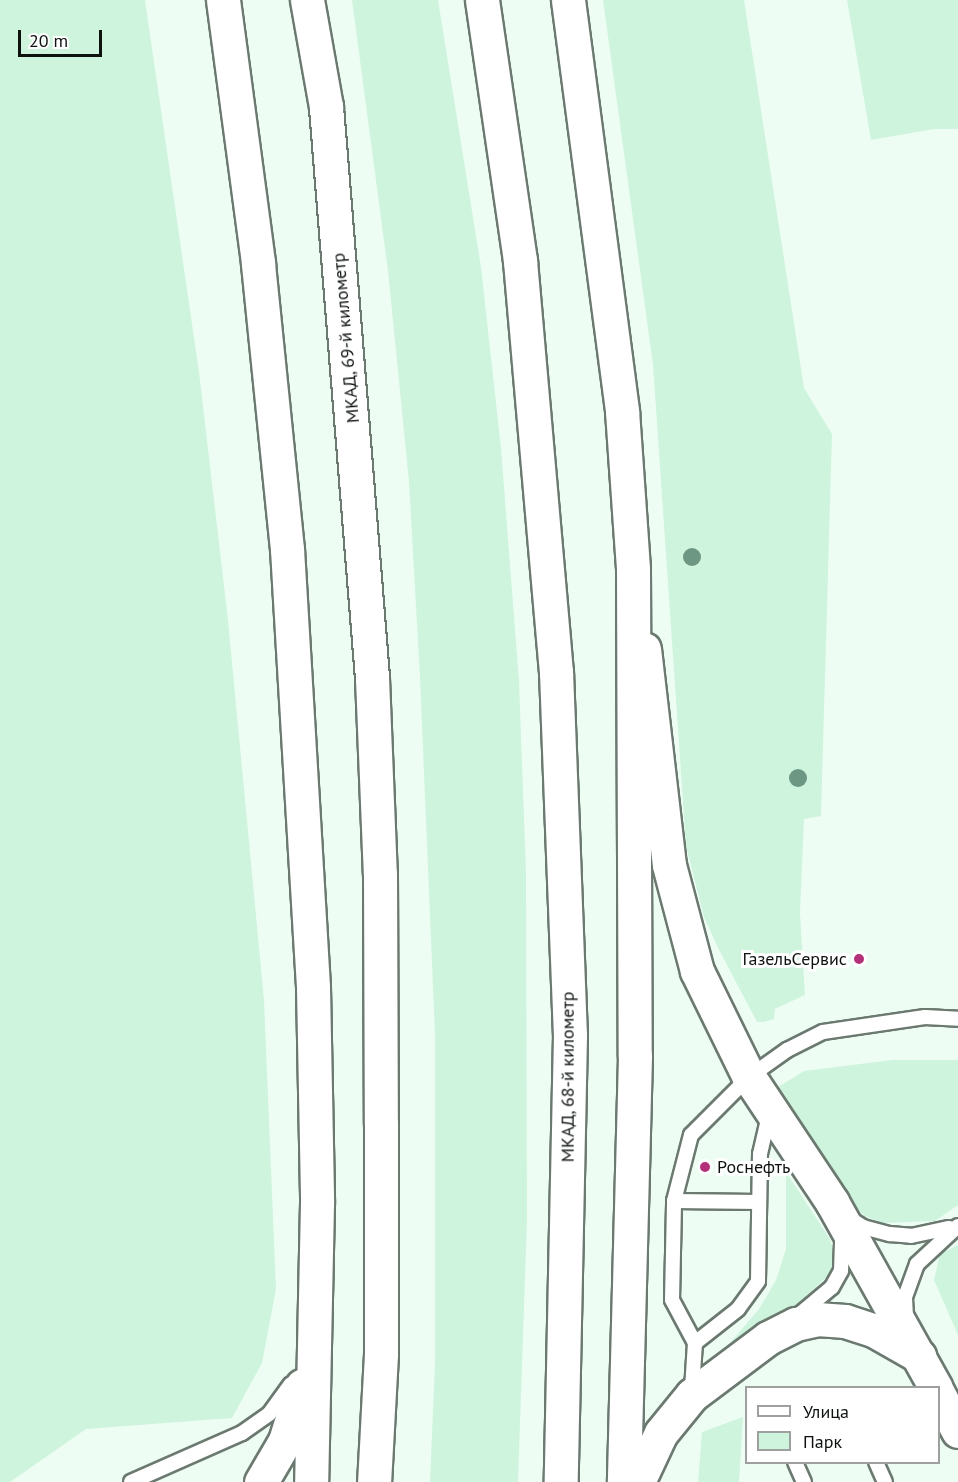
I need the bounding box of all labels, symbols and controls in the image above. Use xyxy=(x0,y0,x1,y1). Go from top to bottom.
scale bar xyxy=(21,18,105,56)
text: 20 m xyxy=(29,29,68,52)
street label: МКАД, 69-й километр xyxy=(328,251,364,425)
place label: ГазельСервис xyxy=(743,948,847,970)
marker: ГазельСервис xyxy=(852,952,866,966)
street label: МКАД, 68-й километр xyxy=(557,991,579,1163)
place label: Роснефть xyxy=(717,1156,790,1178)
marker: Роснефть xyxy=(698,1160,712,1174)
legend xyxy=(745,1386,940,1464)
text: Улица xyxy=(803,1400,849,1423)
text: Парк xyxy=(803,1430,842,1453)

